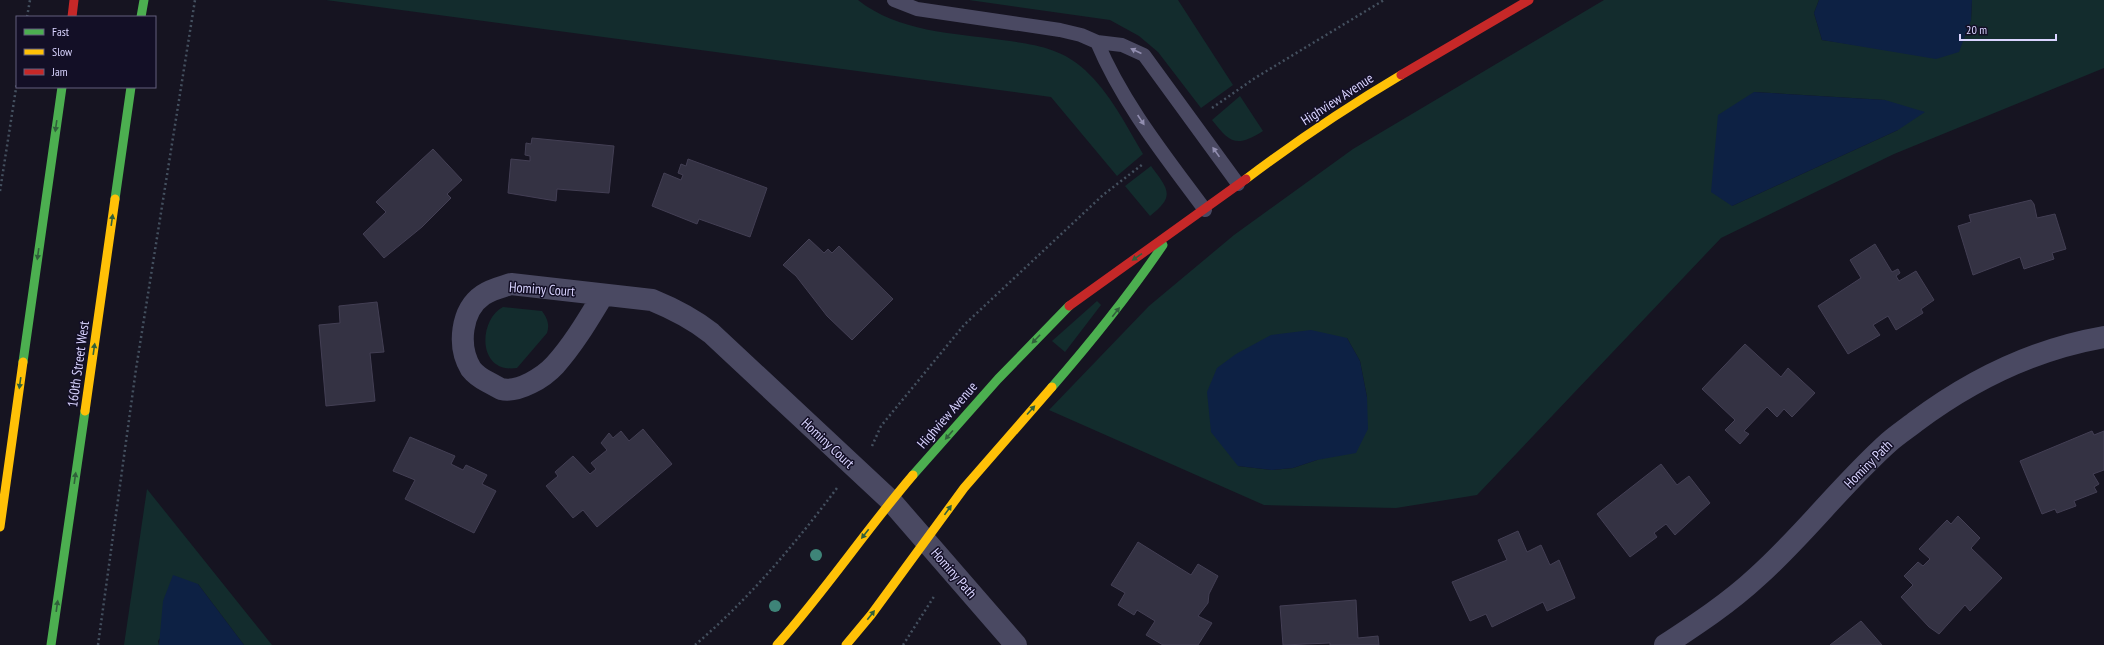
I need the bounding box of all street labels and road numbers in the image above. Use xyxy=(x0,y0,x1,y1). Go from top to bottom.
street label: Highview Avenue xyxy=(1297,69,1377,129)
street label: Hominy Court xyxy=(509,278,576,300)
street label: 160th Street West xyxy=(63,320,93,408)
street label: Highview Avenue xyxy=(913,378,981,452)
street label: Hominy Court xyxy=(798,414,858,472)
street label: Hominy Path xyxy=(1840,436,1896,492)
street label: Hominy Path xyxy=(927,544,981,602)

